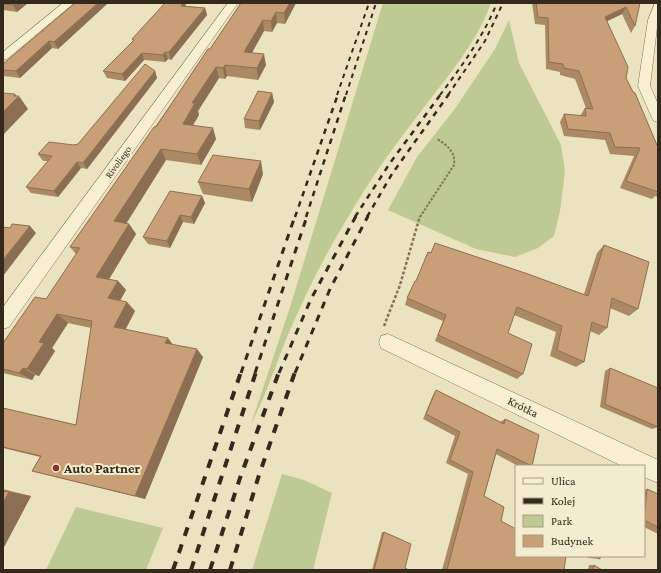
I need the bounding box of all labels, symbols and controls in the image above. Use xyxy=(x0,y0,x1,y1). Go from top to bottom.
street label: Rivoliego xyxy=(103,144,133,180)
street label: Krótka xyxy=(506,394,541,421)
place label: Auto Partner xyxy=(63,460,141,476)
marker: Auto Partner xyxy=(51,463,61,473)
legend xyxy=(515,465,645,557)
text: Ulica xyxy=(551,474,576,488)
text: Kolej xyxy=(551,494,575,508)
text: Park xyxy=(551,514,573,528)
text: Budynek xyxy=(551,534,594,548)

